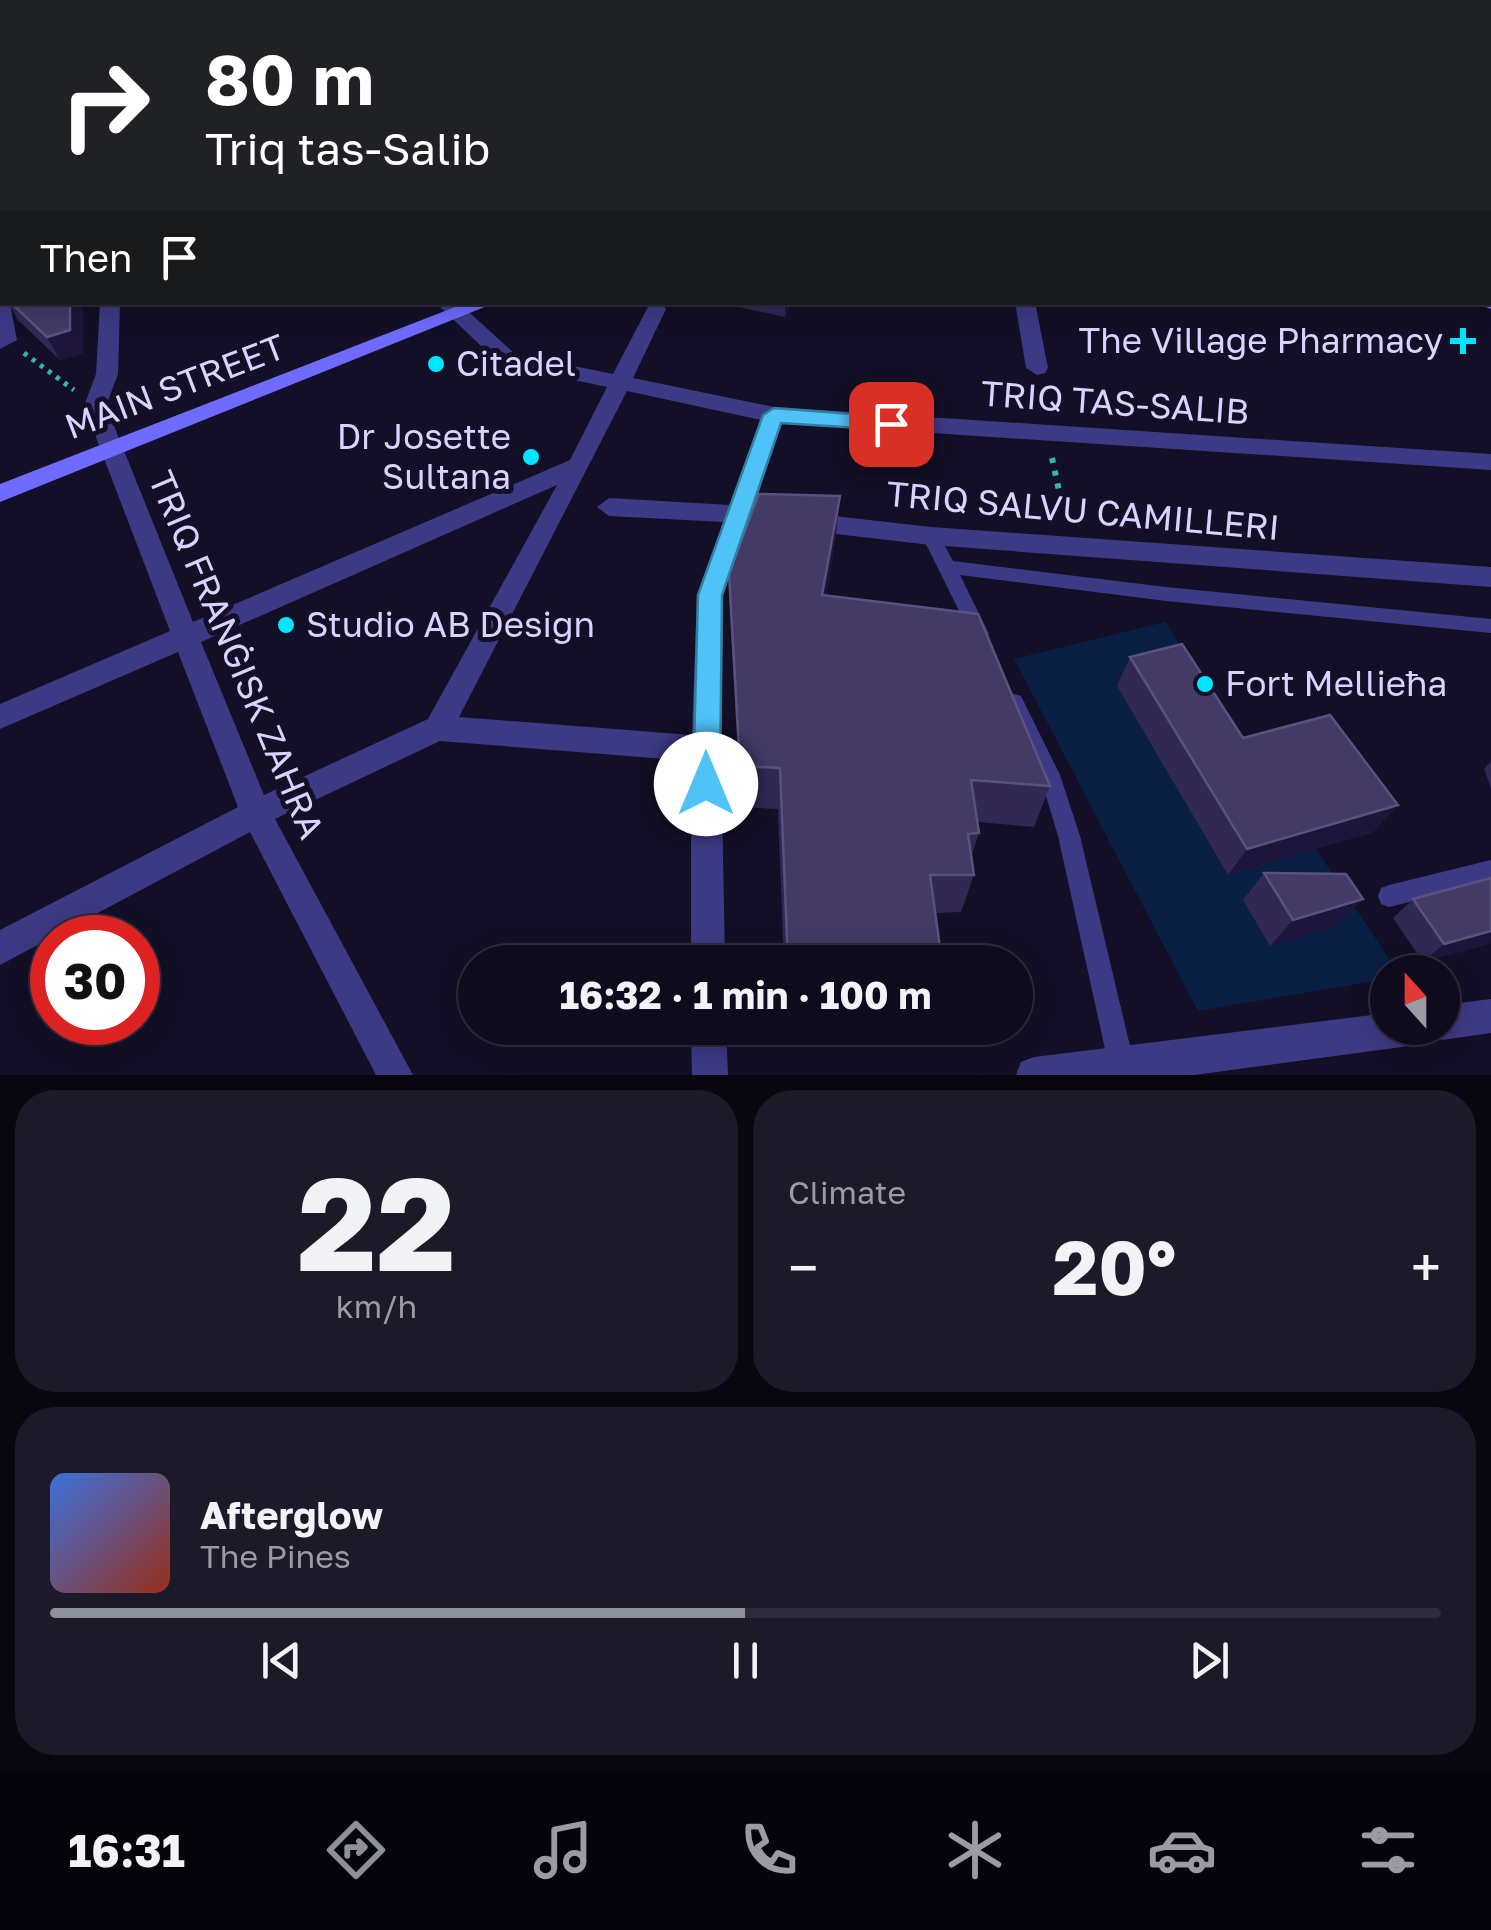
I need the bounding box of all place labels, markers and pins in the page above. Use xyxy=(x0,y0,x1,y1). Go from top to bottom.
place label: The Village Pharmacy xyxy=(1079,319,1443,361)
marker: The Village Pharmacy xyxy=(1452,330,1474,352)
place label: Citadel xyxy=(456,342,576,384)
marker: Citadel xyxy=(425,353,447,375)
pin xyxy=(849,382,934,467)
place label: Dr Josette Sultana xyxy=(337,415,511,497)
marker: Dr Josette Sultana xyxy=(520,446,542,468)
place label: Studio AB Design xyxy=(306,603,595,645)
marker: Studio AB Design xyxy=(275,614,297,636)
place label: Fort Mellieħa xyxy=(1225,662,1447,704)
marker: Fort Mellieħa xyxy=(1194,673,1216,695)

